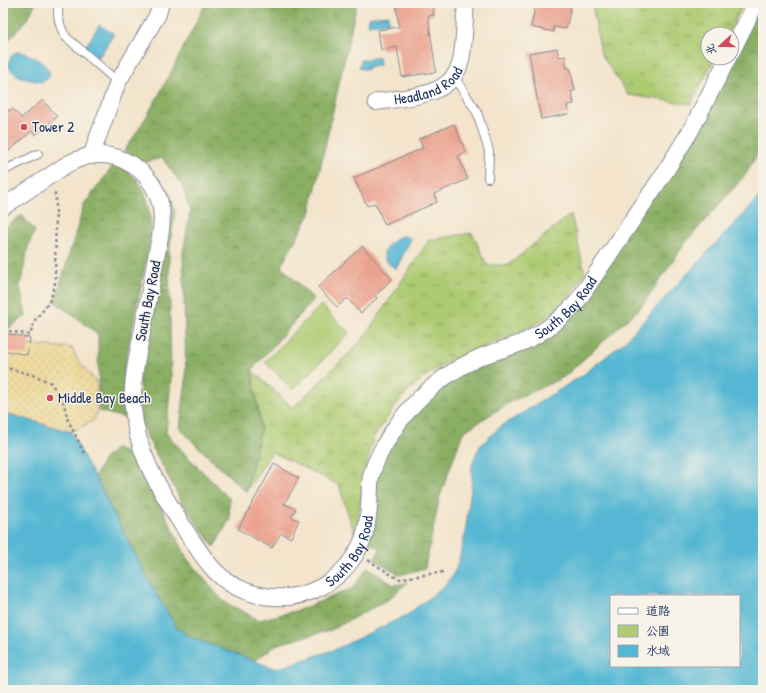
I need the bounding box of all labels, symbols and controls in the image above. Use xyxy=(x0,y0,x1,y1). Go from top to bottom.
north arrow xyxy=(700,26,740,66)
text: 北 xyxy=(702,42,719,57)
street label: Headland Road xyxy=(393,63,468,109)
place label: Tower 2 xyxy=(32,116,74,137)
marker: Tower 2 xyxy=(19,122,29,132)
street label: South Bay Road xyxy=(129,259,166,343)
street label: South Bay Road xyxy=(530,272,602,344)
place label: Middle Bay Beach xyxy=(58,387,150,408)
marker: Middle Bay Beach xyxy=(45,393,55,403)
street label: South Bay Road xyxy=(321,515,378,592)
legend xyxy=(610,595,740,667)
text: 道路 xyxy=(646,602,670,619)
text: 公園 xyxy=(646,622,670,639)
text: 水域 xyxy=(646,642,670,659)

